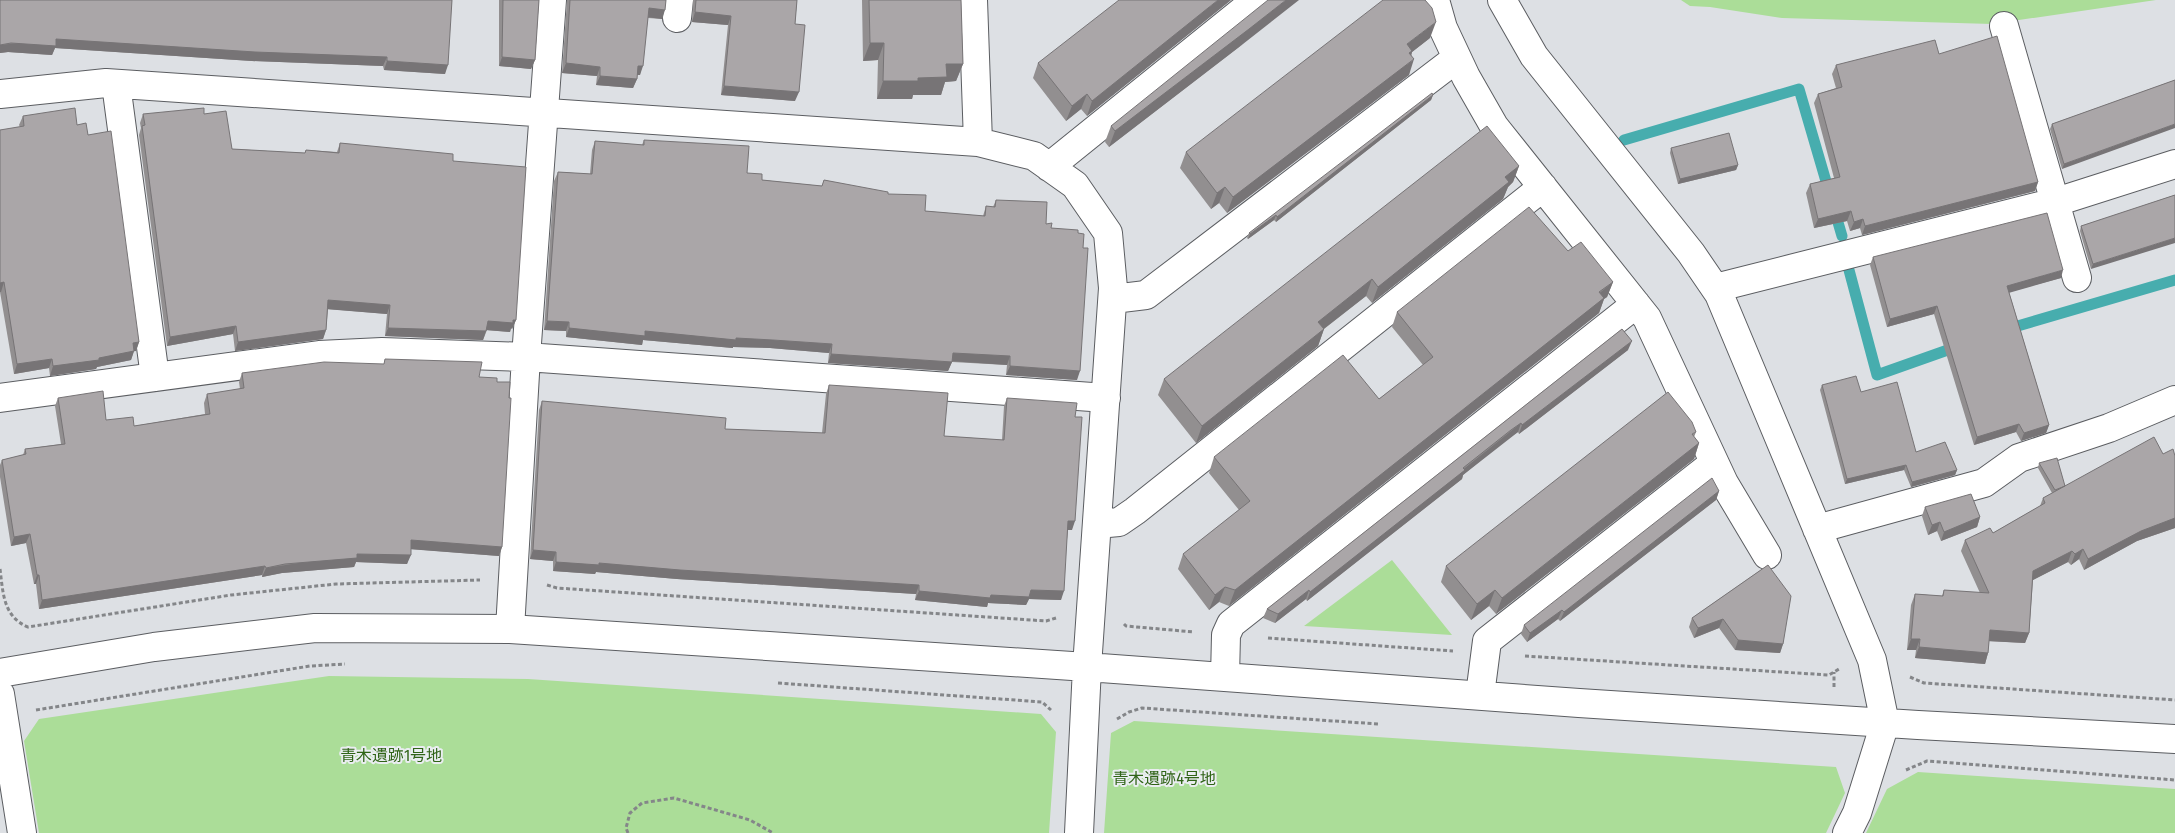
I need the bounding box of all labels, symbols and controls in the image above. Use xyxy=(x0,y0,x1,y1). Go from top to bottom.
park label: 青木遺跡1号地 xyxy=(340,746,442,765)
park label: 青木遺跡4号地 xyxy=(1112,769,1216,788)

